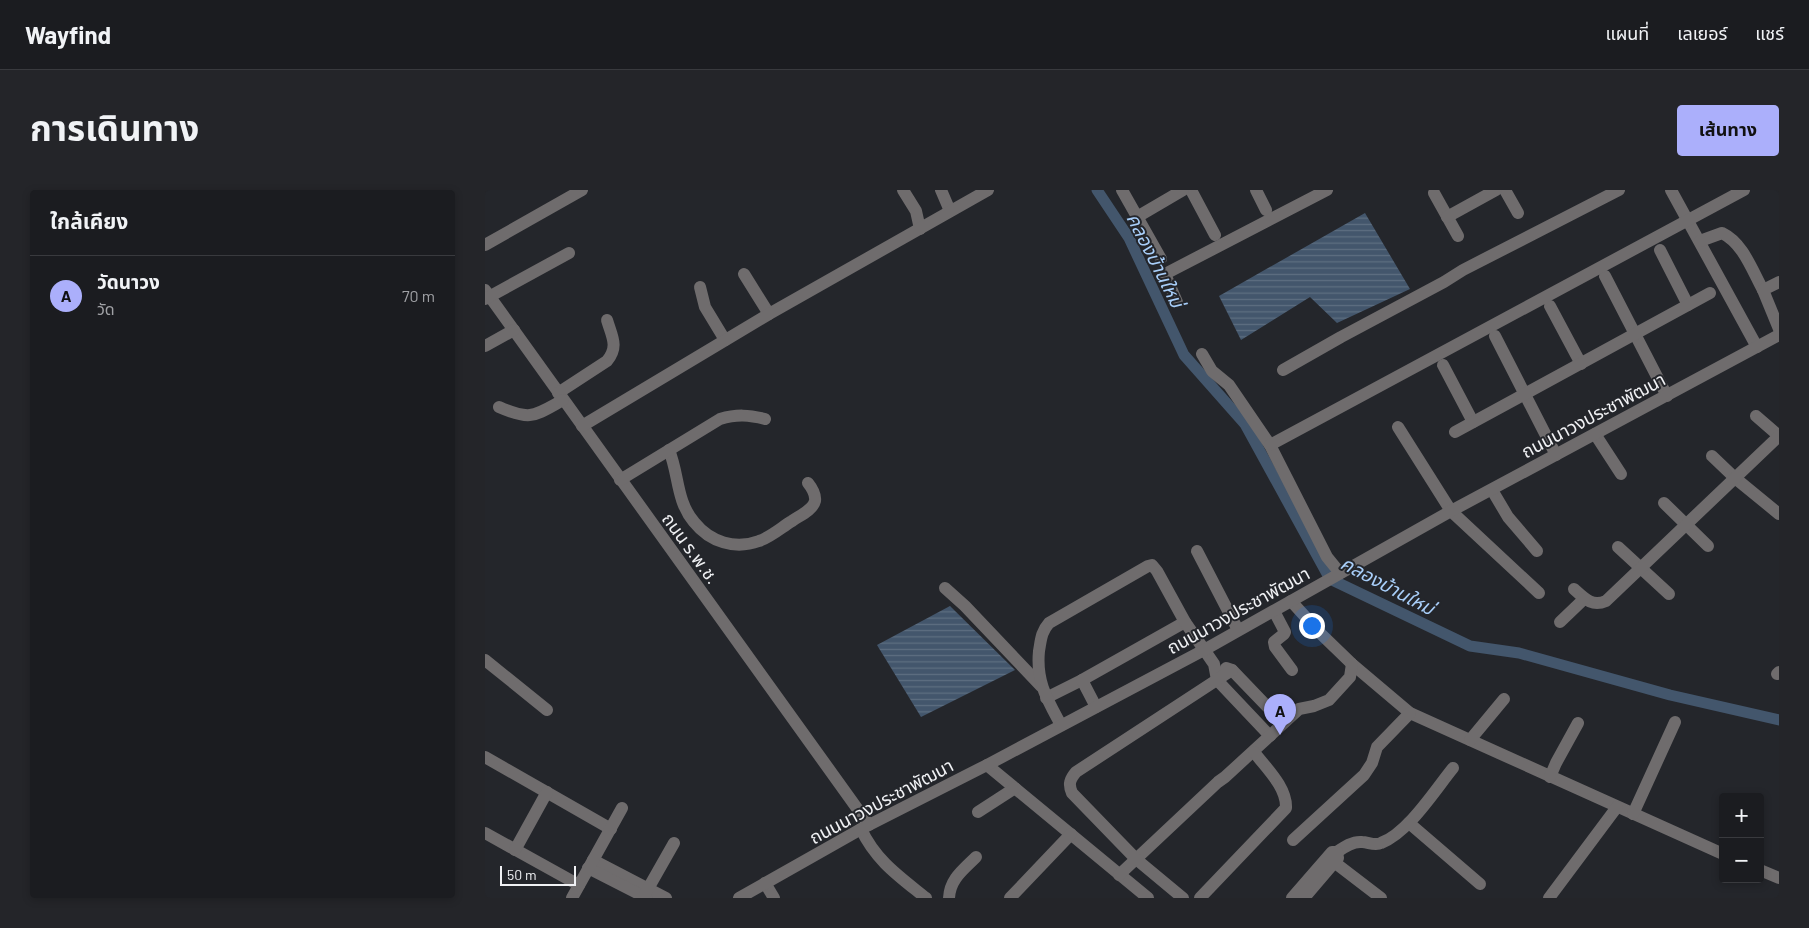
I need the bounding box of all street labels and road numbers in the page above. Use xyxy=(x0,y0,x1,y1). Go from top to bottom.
street label: ถนนนาวงประชาพัฒนา xyxy=(1517,368,1669,462)
street label: ถนน ร.พ.ช. xyxy=(658,508,724,588)
street label: ถนนนาวงประชาพัฒนา xyxy=(1163,562,1313,658)
street label: ถนนนาวงประชาพัฒนา xyxy=(805,754,957,848)

